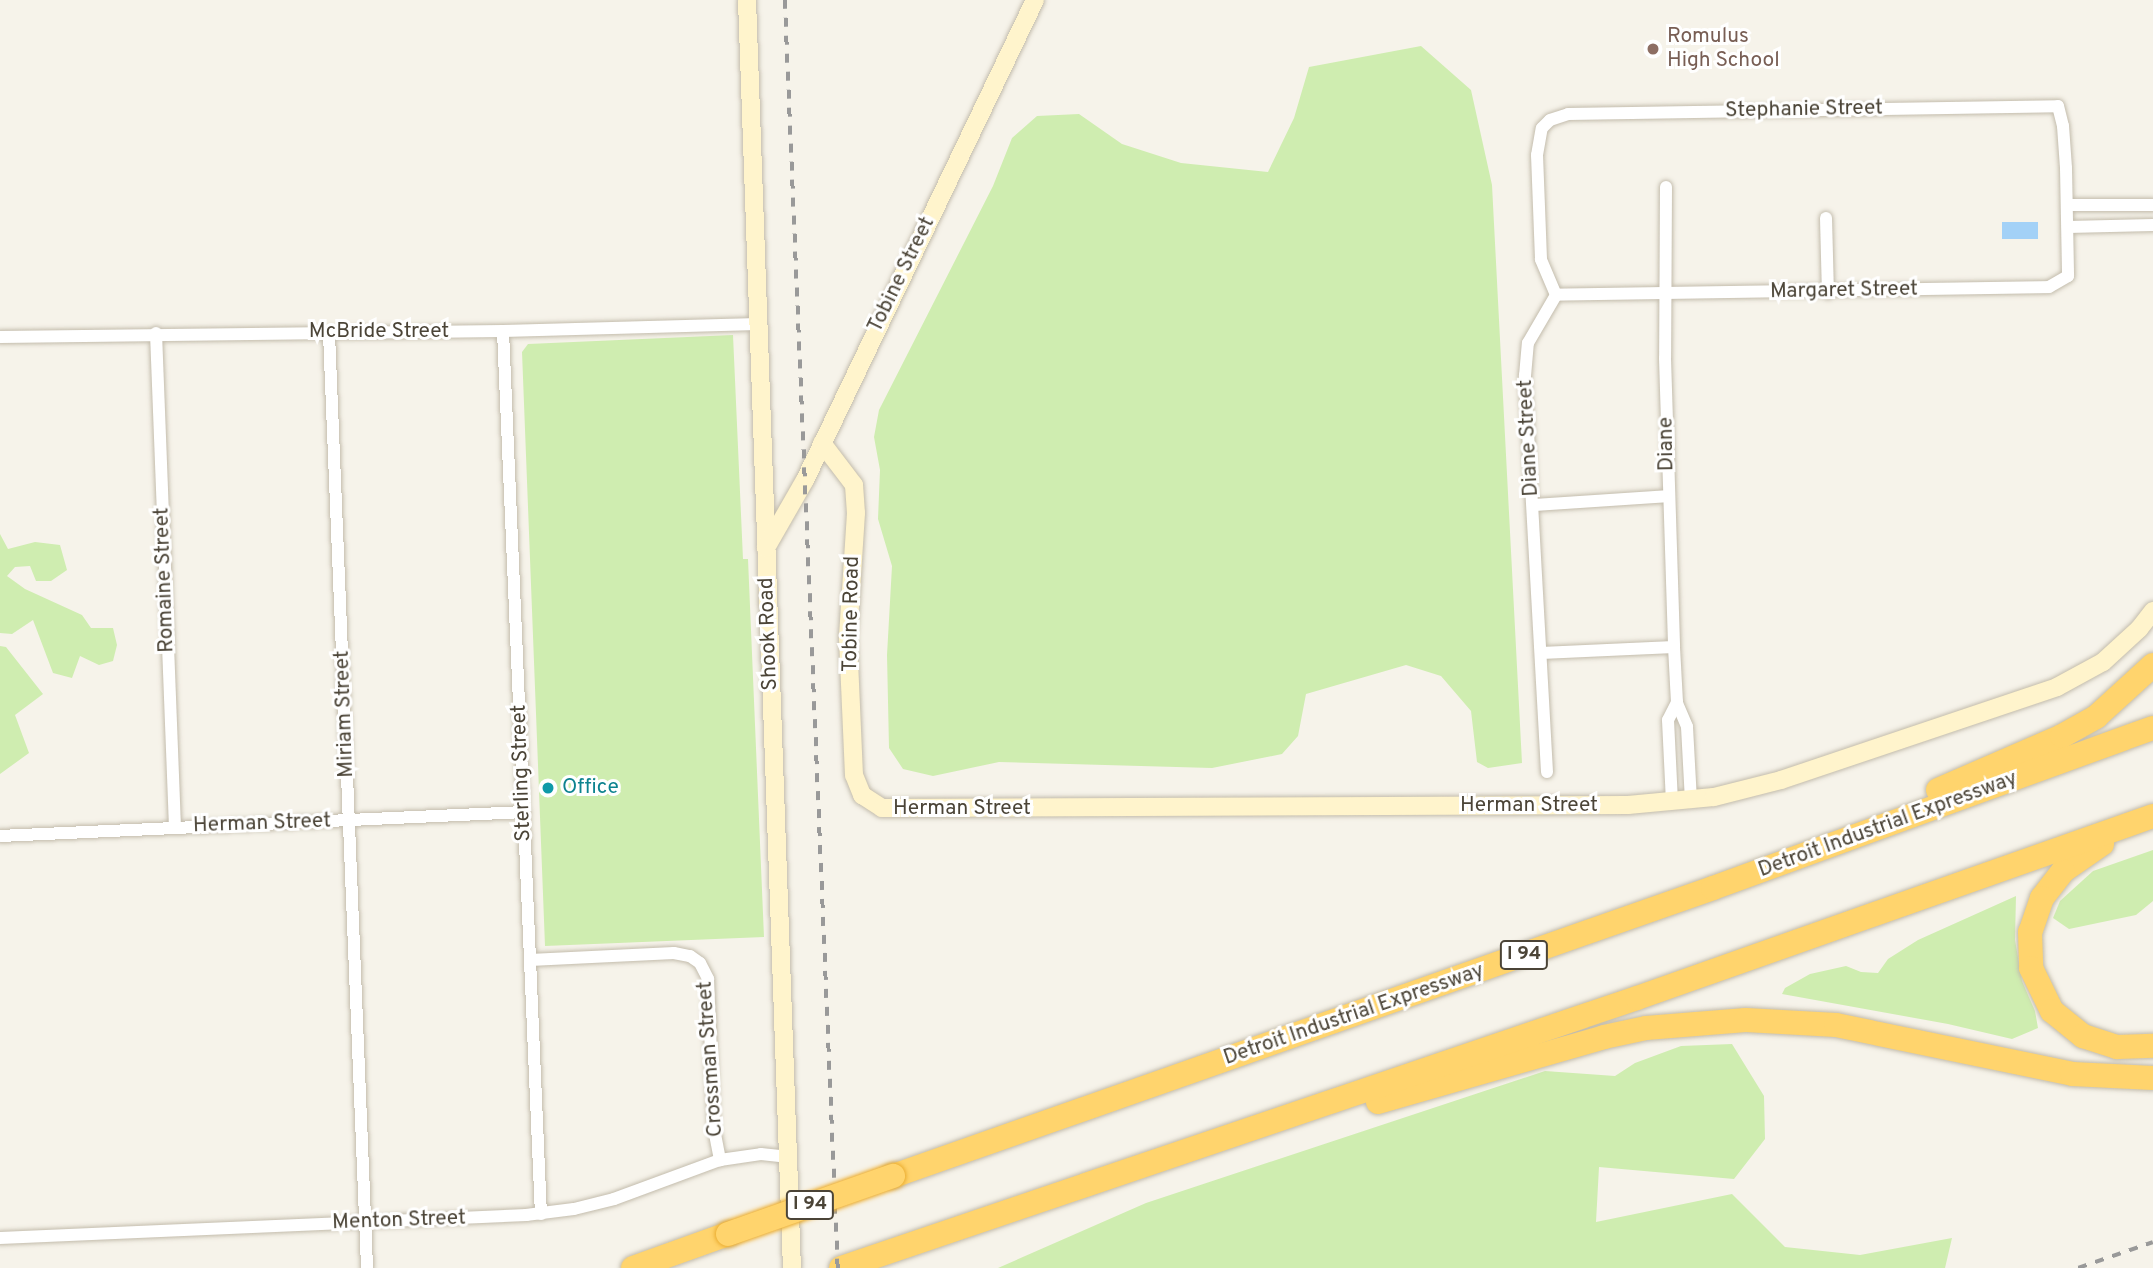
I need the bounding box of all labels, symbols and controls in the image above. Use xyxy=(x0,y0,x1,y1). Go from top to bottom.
place label: Romulus High School xyxy=(1667,24,1780,74)
marker: Romulus High School xyxy=(1645,41,1661,57)
street label: Stephanie Street xyxy=(1725,96,1883,124)
street label: Tobine Street xyxy=(863,213,941,337)
street label: Margaret Street xyxy=(1770,277,1918,305)
street label: McBride Street xyxy=(309,319,449,345)
street label: Diane Street xyxy=(1513,379,1545,497)
street label: Diane xyxy=(1654,417,1680,471)
street label: Romaine Street xyxy=(150,507,180,653)
street label: Tobine Road xyxy=(838,556,866,672)
street label: Shook Road xyxy=(754,577,784,691)
street label: Miriam Street xyxy=(330,650,360,778)
street label: Sterling Street xyxy=(507,704,537,842)
street label: Detroit Industrial Expressway xyxy=(1755,766,2021,884)
place label: Office xyxy=(562,775,619,801)
marker: Office xyxy=(540,780,556,796)
street label: Herman Street xyxy=(1460,793,1598,819)
street label: Herman Street xyxy=(893,796,1031,822)
street label: Herman Street xyxy=(193,809,331,839)
road number: I 94 xyxy=(1500,939,1548,970)
street label: Detroit Industrial Expressway xyxy=(1221,959,1487,1071)
street label: Crossman Street xyxy=(693,980,729,1138)
road number: I 94 xyxy=(786,1190,834,1220)
street label: Menton Street xyxy=(332,1206,466,1236)

